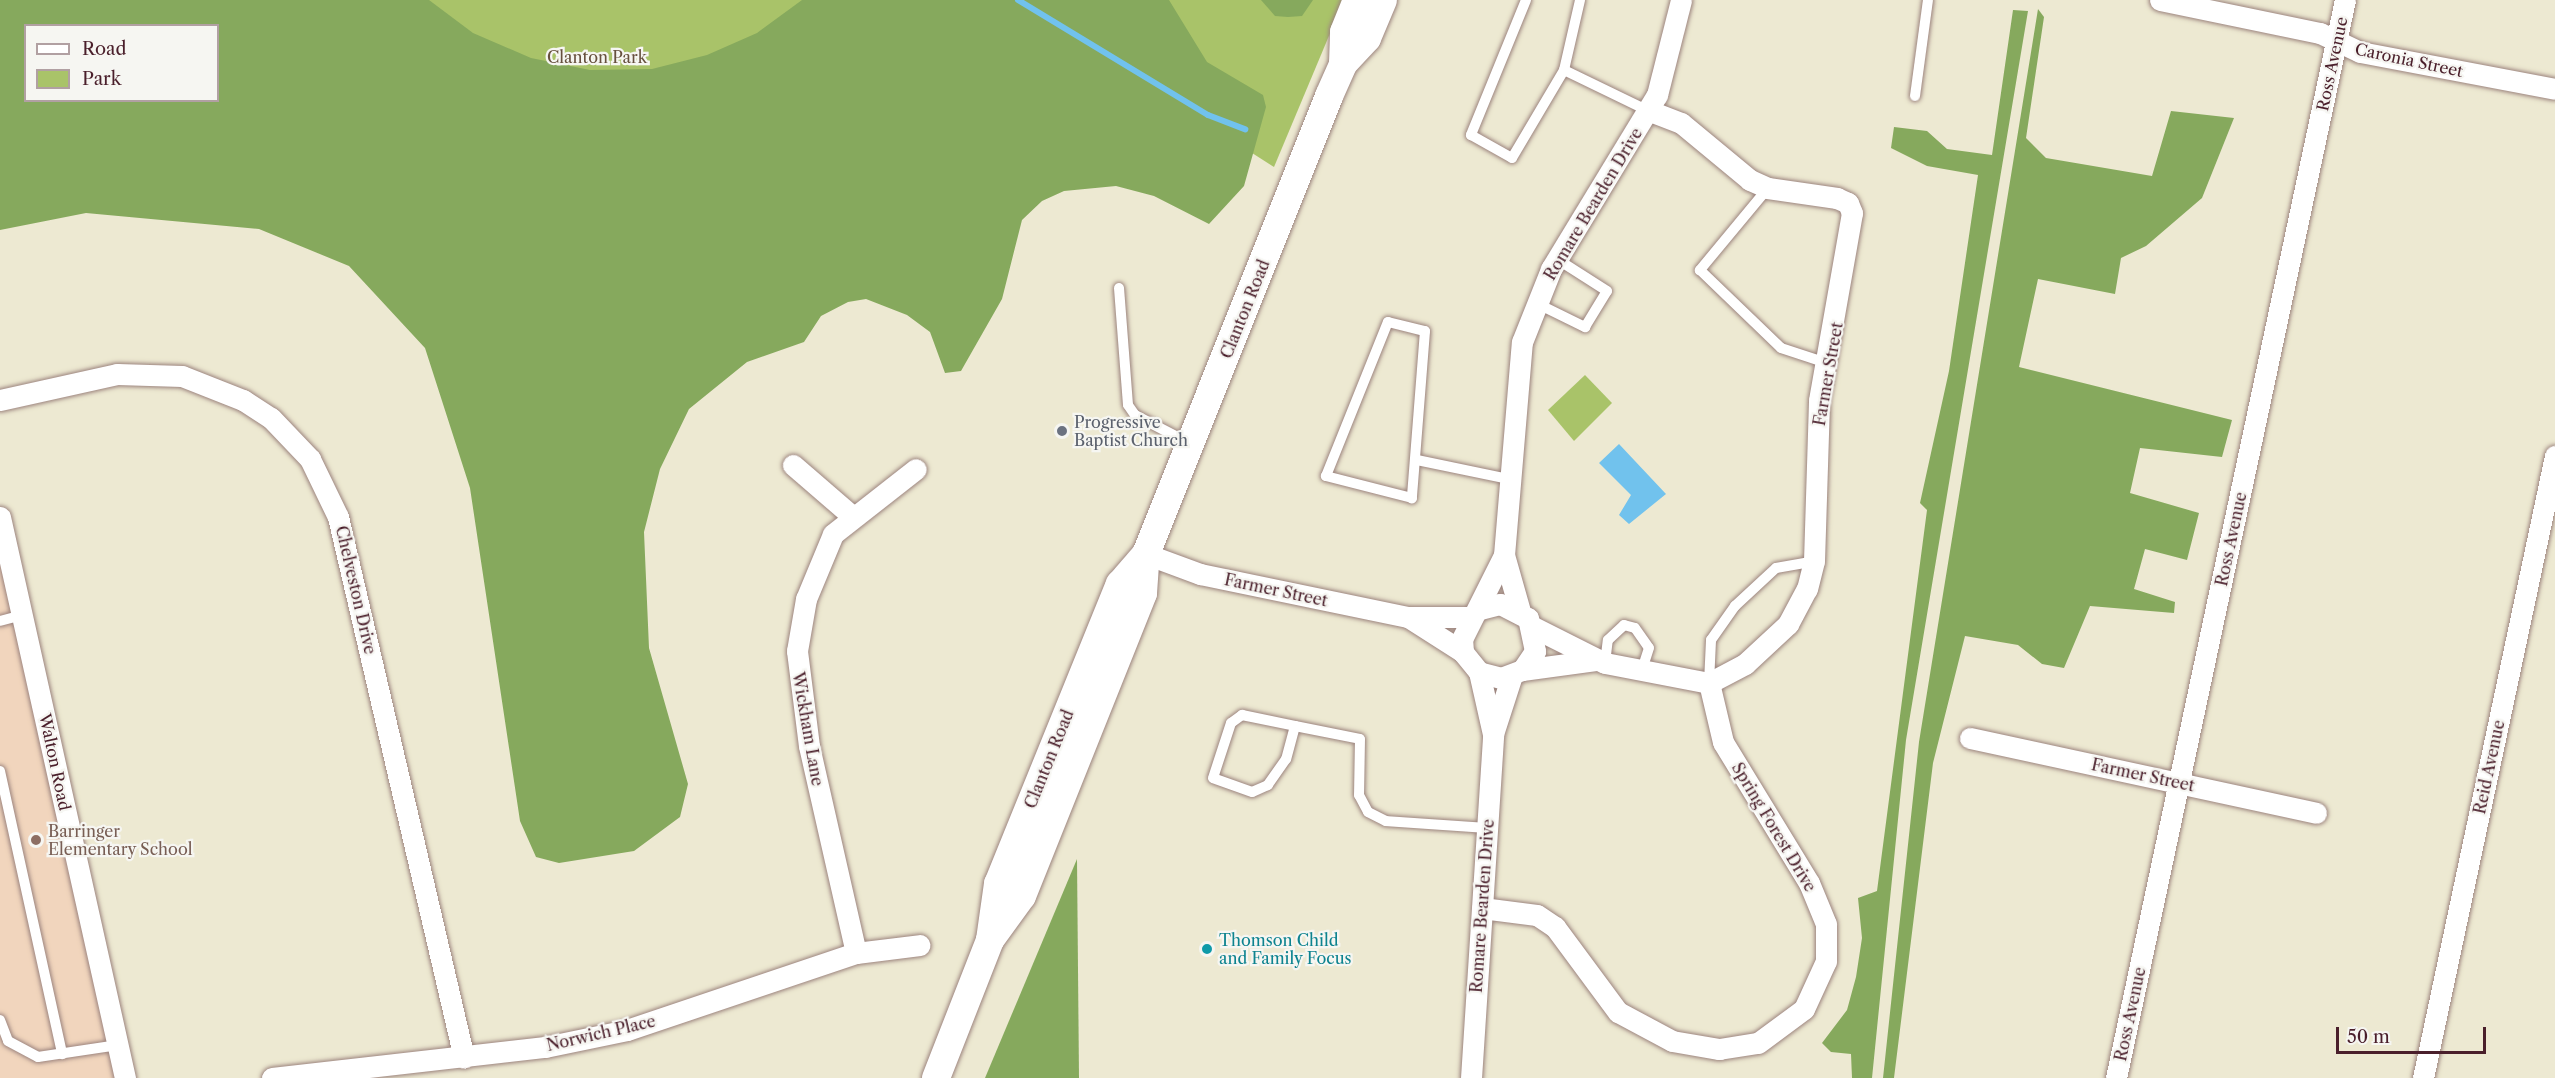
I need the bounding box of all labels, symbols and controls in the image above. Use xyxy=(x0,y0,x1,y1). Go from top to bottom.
street label: Ross Avenue xyxy=(2313,15,2351,113)
legend xyxy=(24,24,219,102)
text: Road xyxy=(82,38,127,60)
street label: Caronia Street xyxy=(2353,39,2465,81)
park label: Clanton Park xyxy=(547,47,647,67)
text: Park xyxy=(82,68,121,90)
street label: Romare Bearden Drive xyxy=(1540,124,1646,284)
street label: Clanton Road xyxy=(1216,257,1274,361)
street label: Farmer Street xyxy=(1809,321,1847,427)
place label: Progressive Baptist Church xyxy=(1074,412,1188,450)
marker: Progressive Baptist Church xyxy=(1055,424,1069,438)
street label: Ross Avenue xyxy=(2212,490,2250,588)
street label: Chelveston Drive xyxy=(332,524,380,656)
street label: Farmer Street xyxy=(1223,570,1329,610)
street label: Wickham Lane xyxy=(789,670,827,788)
street label: Clanton Road xyxy=(1020,707,1078,811)
street label: Walton Road xyxy=(35,712,75,812)
street label: Reid Avenue xyxy=(2470,718,2508,816)
street label: Farmer Street xyxy=(2090,755,2196,795)
street label: Spring Forest Drive xyxy=(1728,759,1820,895)
street label: Romare Bearden Drive xyxy=(1466,818,1498,994)
place label: Barringer Elementary School xyxy=(48,821,193,859)
marker: Barringer Elementary School xyxy=(29,833,43,847)
place label: Thomson Child and Family Focus xyxy=(1219,930,1352,968)
marker: Thomson Child and Family Focus xyxy=(1200,942,1214,956)
street label: Ross Avenue xyxy=(2111,965,2149,1063)
street label: Norwich Place xyxy=(545,1011,657,1055)
scale bar xyxy=(2339,1015,2489,1053)
text: 50 m xyxy=(2347,1026,2390,1048)

